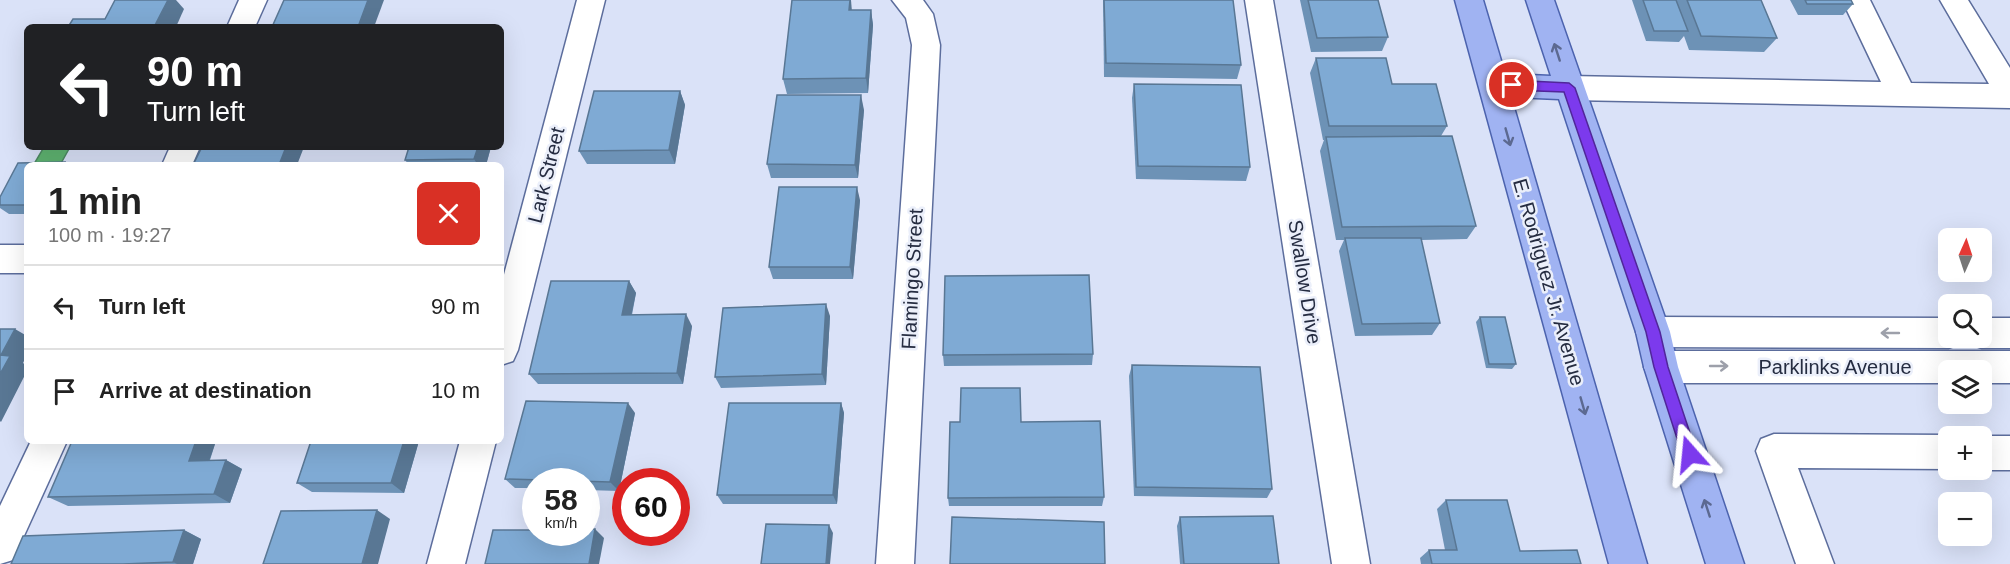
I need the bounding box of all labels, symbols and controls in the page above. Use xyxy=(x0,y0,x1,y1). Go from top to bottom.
one-way arrow xyxy=(1551,43,1562,62)
icon: left xyxy=(48,48,126,126)
text: 90 m xyxy=(147,48,243,95)
pin xyxy=(1486,59,1537,110)
icon: arrive xyxy=(1495,68,1528,101)
text: Turn left xyxy=(147,97,245,127)
street label: Lark Street xyxy=(523,124,569,225)
one-way arrow xyxy=(1503,127,1514,146)
street label: E. Rodriguez Jr. Avenue xyxy=(1509,176,1589,388)
text: 1 min xyxy=(48,181,142,222)
button: close xyxy=(417,182,480,245)
street label: Flamingo Street xyxy=(897,207,927,350)
street label: Swallow Drive xyxy=(1284,218,1326,346)
text: 100 m · 19:27 xyxy=(48,224,171,246)
north arrow xyxy=(1938,228,1992,282)
map controls xyxy=(1938,228,1992,546)
icon: left xyxy=(48,291,81,324)
text: Turn left xyxy=(99,294,185,319)
text: 90 m xyxy=(431,294,480,319)
button: search xyxy=(1938,294,1992,348)
one-way arrow xyxy=(1881,327,1901,339)
street label: Parklinks Avenue xyxy=(1758,356,1912,378)
one-way arrow xyxy=(1709,360,1729,372)
button: layers xyxy=(1938,360,1992,414)
icon: arrive xyxy=(48,375,81,408)
text: Arrive at destination xyxy=(99,378,312,403)
text: 10 m xyxy=(431,378,480,403)
one-way arrow xyxy=(1578,396,1590,415)
position arrow xyxy=(1658,422,1722,486)
button: + xyxy=(1938,426,1992,480)
speed limit sign: 60 xyxy=(612,468,690,546)
text: 58 xyxy=(544,483,578,516)
button: − xyxy=(1938,492,1992,546)
one-way arrow xyxy=(1701,499,1712,518)
text: km/h xyxy=(545,514,577,531)

